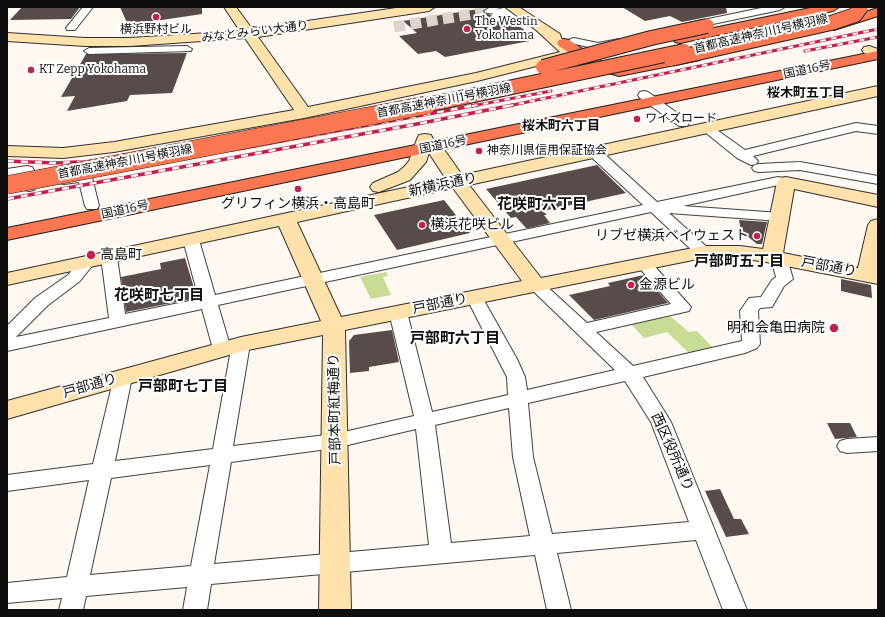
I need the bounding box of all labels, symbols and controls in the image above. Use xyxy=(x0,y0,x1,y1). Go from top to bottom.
marker: 横浜野村ビル xyxy=(151,12,161,22)
street label: 首都高速神奈川1号横羽線 xyxy=(693,12,829,56)
place label: The Westin Yokohama xyxy=(475,15,538,43)
street label: みなとみらい大通り xyxy=(201,18,309,46)
place label: 横浜野村ビル xyxy=(120,23,192,37)
marker: The Westin Yokohama xyxy=(462,24,472,34)
street label: 国道16号 xyxy=(782,58,832,82)
place label: KT Zepp Yokohama xyxy=(39,63,146,77)
marker: KT Zepp Yokohama xyxy=(26,65,36,75)
street label: 首都高速神奈川1号横羽線 xyxy=(375,81,513,121)
district label: 桜木町五丁目 xyxy=(767,85,845,101)
place label: ワイズロード xyxy=(645,112,717,126)
marker: ワイズロード xyxy=(632,114,642,124)
district label: 桜木町六丁目 xyxy=(522,118,600,134)
street label: 国道16号 xyxy=(418,133,468,157)
street label: 首都高速神奈川1号横羽線 xyxy=(56,142,194,182)
place label: 神奈川県信用保証協会 xyxy=(487,144,607,158)
marker: 神奈川県信用保証協会 xyxy=(474,146,484,156)
street label: 新横浜通り xyxy=(407,170,479,200)
marker: グリフィン横浜・高島町 xyxy=(293,184,303,194)
place label: グリフィン横浜・高島町 xyxy=(221,196,375,212)
district label: 花咲町六丁目 xyxy=(497,196,587,214)
street label: 国道16号 xyxy=(100,198,150,222)
place label: 横浜花咲ビル xyxy=(430,217,514,233)
marker: 横浜花咲ビル xyxy=(417,220,427,230)
place label: リブゼ横浜ベイウェスト xyxy=(595,228,749,244)
marker: リブゼ横浜ベイウェスト xyxy=(752,231,762,241)
place label: 高島町 xyxy=(100,247,142,263)
marker: 高島町 xyxy=(85,249,97,261)
district label: 戸部町五丁目 xyxy=(694,253,784,271)
street label: 戸部通り xyxy=(800,253,858,281)
place label: 金源ビル xyxy=(639,277,695,293)
marker: 金源ビル xyxy=(626,280,636,290)
district label: 花咲町七丁目 xyxy=(114,287,204,305)
street label: 戸部通り xyxy=(411,290,469,318)
place label: 明和会亀田病院 xyxy=(727,320,825,336)
marker: 明和会亀田病院 xyxy=(828,322,840,334)
district label: 戸部町六丁目 xyxy=(410,330,500,348)
street label: 戸部本町紅梅通り xyxy=(326,353,344,465)
street label: 戸部通り xyxy=(61,370,119,402)
district label: 戸部町七丁目 xyxy=(138,378,228,396)
street label: 西区役所通り xyxy=(647,410,697,494)

